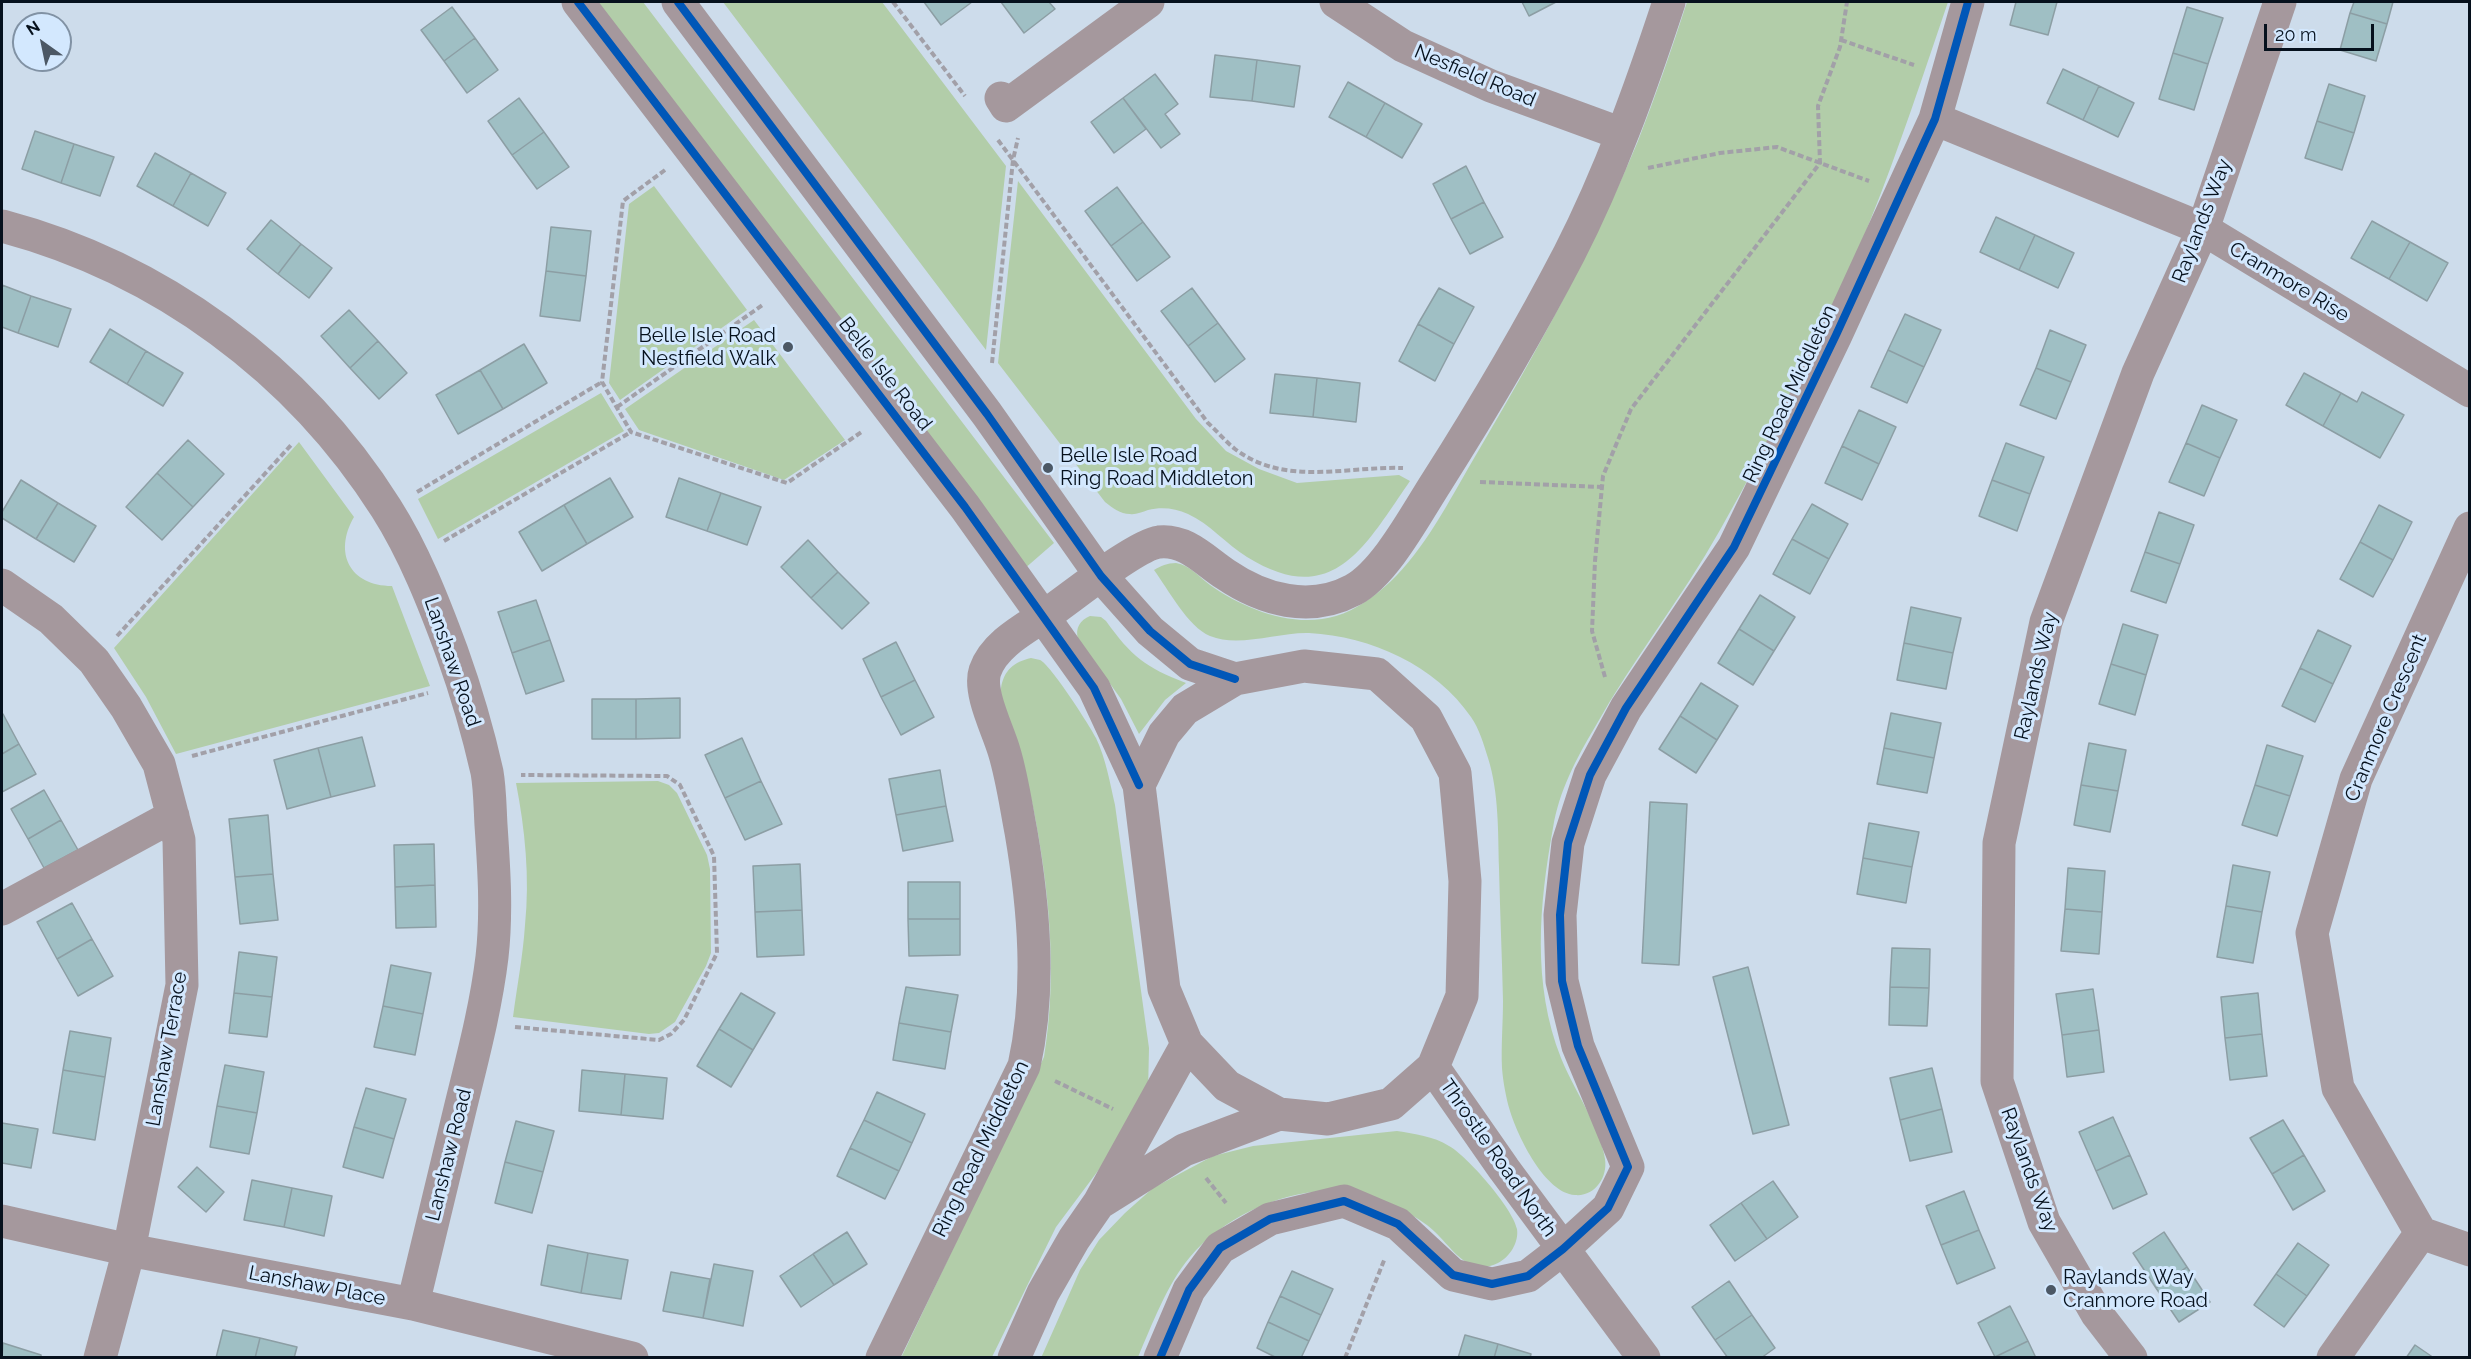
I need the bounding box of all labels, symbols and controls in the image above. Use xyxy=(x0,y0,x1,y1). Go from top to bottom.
north arrow xyxy=(12,12,72,72)
scale bar xyxy=(2267,12,2376,50)
text: N xyxy=(23,17,43,39)
text: 20 m xyxy=(2275,24,2317,45)
street label: Nesfield Road xyxy=(1411,40,1539,112)
street label: Raylands Way xyxy=(2167,156,2237,286)
street label: Cranmore Rise xyxy=(2225,237,2353,327)
street label: Ring Road Middleton xyxy=(1738,301,1842,487)
street label: Belle Isle Road xyxy=(833,312,937,436)
place label: Belle Isle Road Nestfield Walk xyxy=(638,324,776,371)
marker: Belle Isle Road Nestfield Walk xyxy=(781,340,795,354)
place label: Belle Isle Road Ring Road Middleton xyxy=(1060,444,1253,491)
marker: Belle Isle Road Ring Road Middleton xyxy=(1041,461,1055,475)
street label: Lanshaw Road xyxy=(419,594,485,730)
street label: Raylands Way xyxy=(2010,610,2062,742)
street label: Cranmore Crescent xyxy=(2340,631,2432,805)
street label: Lanshaw Terrace xyxy=(142,970,192,1128)
street label: Ring Road Middleton xyxy=(928,1057,1034,1241)
street label: Throstle Road North xyxy=(1435,1075,1561,1241)
street label: Lanshaw Road xyxy=(421,1086,477,1224)
street label: Raylands Way xyxy=(1995,1104,2063,1236)
street label: Lanshaw Place xyxy=(247,1261,387,1311)
place label: Raylands Way Cranmore Road xyxy=(2063,1266,2208,1313)
marker: Raylands Way Cranmore Road xyxy=(2044,1283,2058,1297)

